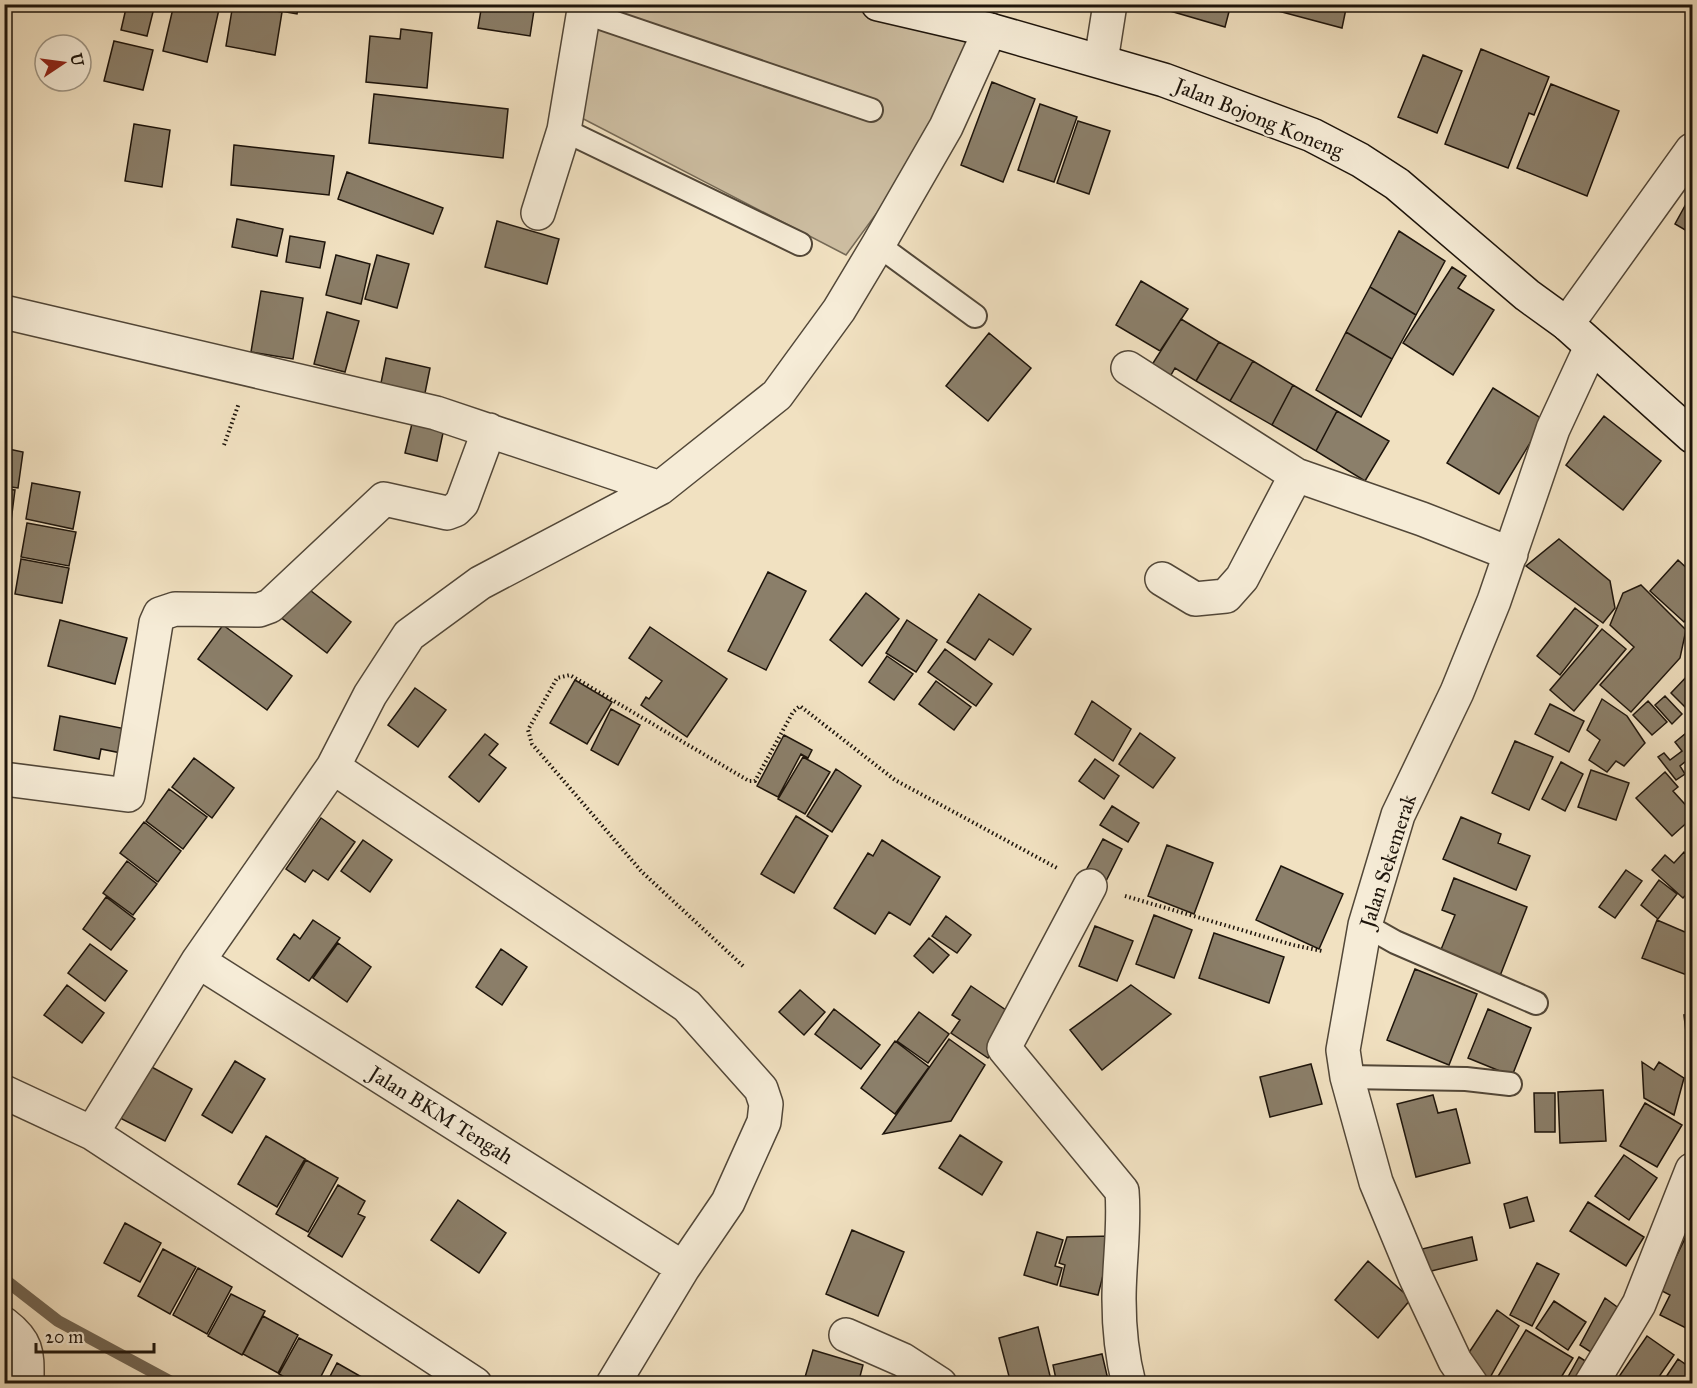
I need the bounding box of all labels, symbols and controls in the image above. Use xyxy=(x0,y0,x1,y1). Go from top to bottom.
north arrow xyxy=(33,33,93,93)
text: U xyxy=(66,51,88,68)
street label: Jalan Bojong Koneng xyxy=(1169,71,1348,164)
street label: Jalan Sekemerak xyxy=(1354,791,1422,933)
street label: Jalan BKM Tengah xyxy=(362,1059,518,1170)
scale bar xyxy=(36,1316,154,1354)
text: 20 m xyxy=(45,1326,83,1348)

